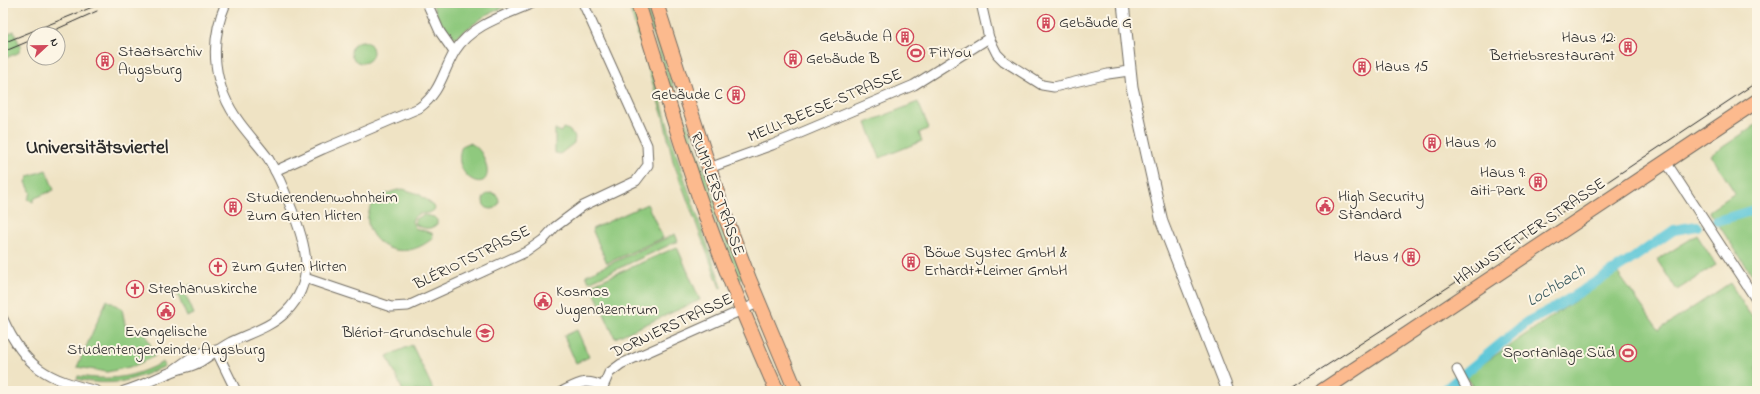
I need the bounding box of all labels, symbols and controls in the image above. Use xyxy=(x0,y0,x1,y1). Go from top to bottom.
place label: Gebäude G xyxy=(1059,11,1132,35)
building icon: Gebäude G xyxy=(1036,13,1056,33)
place label: Gebäude A xyxy=(819,25,892,49)
north arrow xyxy=(26,26,66,66)
place label: Haus 12: Betriebsrestaurant xyxy=(1489,26,1616,68)
building icon: Gebäude A xyxy=(895,27,915,47)
text: N xyxy=(46,36,63,49)
building icon: Haus 12: Betriebsrestaurant xyxy=(1618,37,1638,57)
place label: Staatsarchiv Augsburg xyxy=(118,40,203,82)
place label: FitYou xyxy=(928,41,972,65)
sports icon: FitYou xyxy=(906,43,926,63)
place label: Gebäude B xyxy=(806,47,880,71)
building icon: Gebäude B xyxy=(783,49,803,69)
building icon: Staatsarchiv Augsburg xyxy=(95,51,115,71)
place label: Haus 15 xyxy=(1375,55,1428,79)
building icon: Haus 15 xyxy=(1352,57,1372,77)
street label: MELLI-BEESE-STRASSE xyxy=(744,63,906,149)
place label: Gebäude C xyxy=(651,83,723,107)
building icon: Gebäude C xyxy=(726,85,746,105)
street label: RUMPLERSTRASSE xyxy=(684,129,750,259)
place label: Haus 10 xyxy=(1445,131,1496,155)
building icon: Haus 10 xyxy=(1422,133,1442,153)
district label: Universitätsviertel xyxy=(26,134,168,163)
place label: Haus 9: aiti-Park xyxy=(1470,161,1526,203)
street label: HAUNSTETTER STRASSE xyxy=(1449,172,1611,292)
building icon: Haus 9: aiti-Park xyxy=(1528,172,1548,192)
place label: High Security Standard xyxy=(1338,185,1424,227)
place label: Studierendenwohnheim Zum Guten Hirten xyxy=(246,186,398,228)
public building icon: High Security Standard xyxy=(1315,196,1335,216)
building icon: Studierendenwohnheim Zum Guten Hirten xyxy=(223,197,243,217)
street label: BLÉRIOTSTRASSE xyxy=(409,219,534,297)
place label: Böwe Systec GmbH & Erhardt+Leimer GmbH xyxy=(923,241,1068,283)
place label: Haus 1 xyxy=(1354,245,1398,269)
building icon: Haus 1 xyxy=(1401,247,1421,267)
building icon: Böwe Systec GmbH & Erhardt+Leimer GmbH xyxy=(901,252,921,272)
place label: Zum Guten Hirten xyxy=(231,255,347,279)
church icon: Zum Guten Hirten xyxy=(208,257,228,277)
water label: Lochbach xyxy=(1522,258,1591,313)
place label: Stephanuskirche xyxy=(148,277,258,301)
church icon: Stephanuskirche xyxy=(125,279,145,299)
place label: Kosmos Jugendzentrum xyxy=(556,280,658,322)
street label: DORNIERSTRASSE xyxy=(606,287,737,365)
public building icon: Kosmos Jugendzentrum xyxy=(533,291,553,311)
public building icon: Evangelische Studentengemeinde Augsburg xyxy=(156,301,176,321)
place label: Evangelische Studentengemeinde Augsburg xyxy=(67,320,265,362)
place label: Blériot-Grundschule xyxy=(341,321,473,345)
school or university icon: Blériot-Grundschule xyxy=(475,323,495,343)
place label: Sportanlage Süd xyxy=(1503,341,1615,365)
sports icon: Sportanlage Süd xyxy=(1618,343,1638,363)

